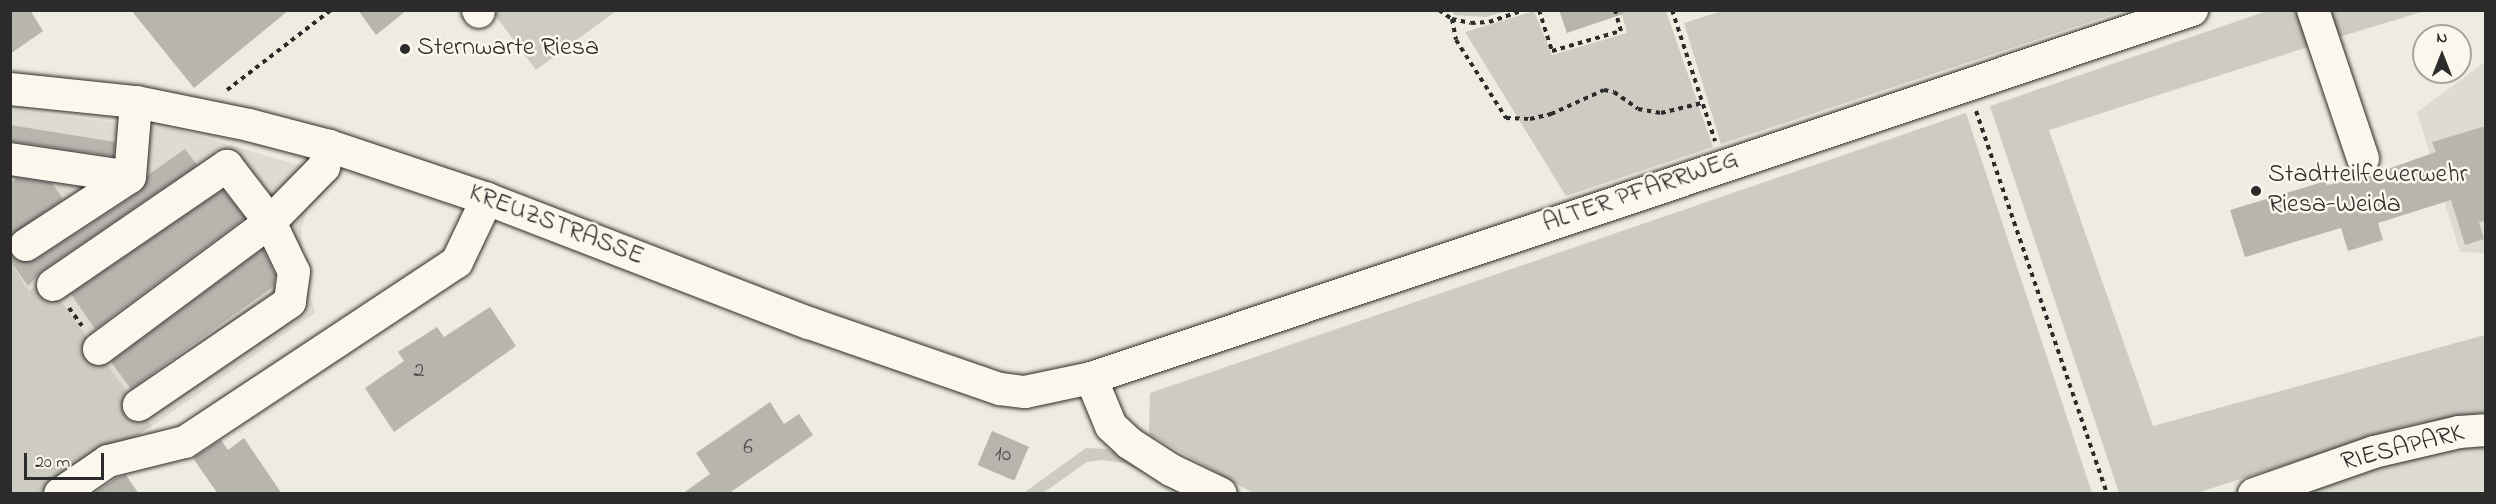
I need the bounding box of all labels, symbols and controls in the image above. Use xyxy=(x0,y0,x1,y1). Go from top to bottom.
north arrow xyxy=(2412,24,2472,84)
text: N xyxy=(2437,26,2447,50)
place label: Sternwarte Riesa xyxy=(417,33,599,65)
marker: Sternwarte Riesa xyxy=(398,42,412,56)
street label: ALTER PFARRWEG xyxy=(1539,145,1743,241)
place label: Stadtteilfeuerwehr Riesa-Weida xyxy=(2268,160,2468,222)
street label: KREUZSTRASSE xyxy=(464,178,648,274)
marker: Stadtteilfeuerwehr Riesa-Weida xyxy=(2249,184,2263,198)
house number: 2 xyxy=(414,359,424,385)
street label: RIESAPARK xyxy=(2338,419,2468,479)
house number: 6 xyxy=(743,436,753,462)
scale bar xyxy=(27,441,106,479)
house number: 10 xyxy=(995,443,1011,469)
text: 20 m xyxy=(35,450,70,476)

